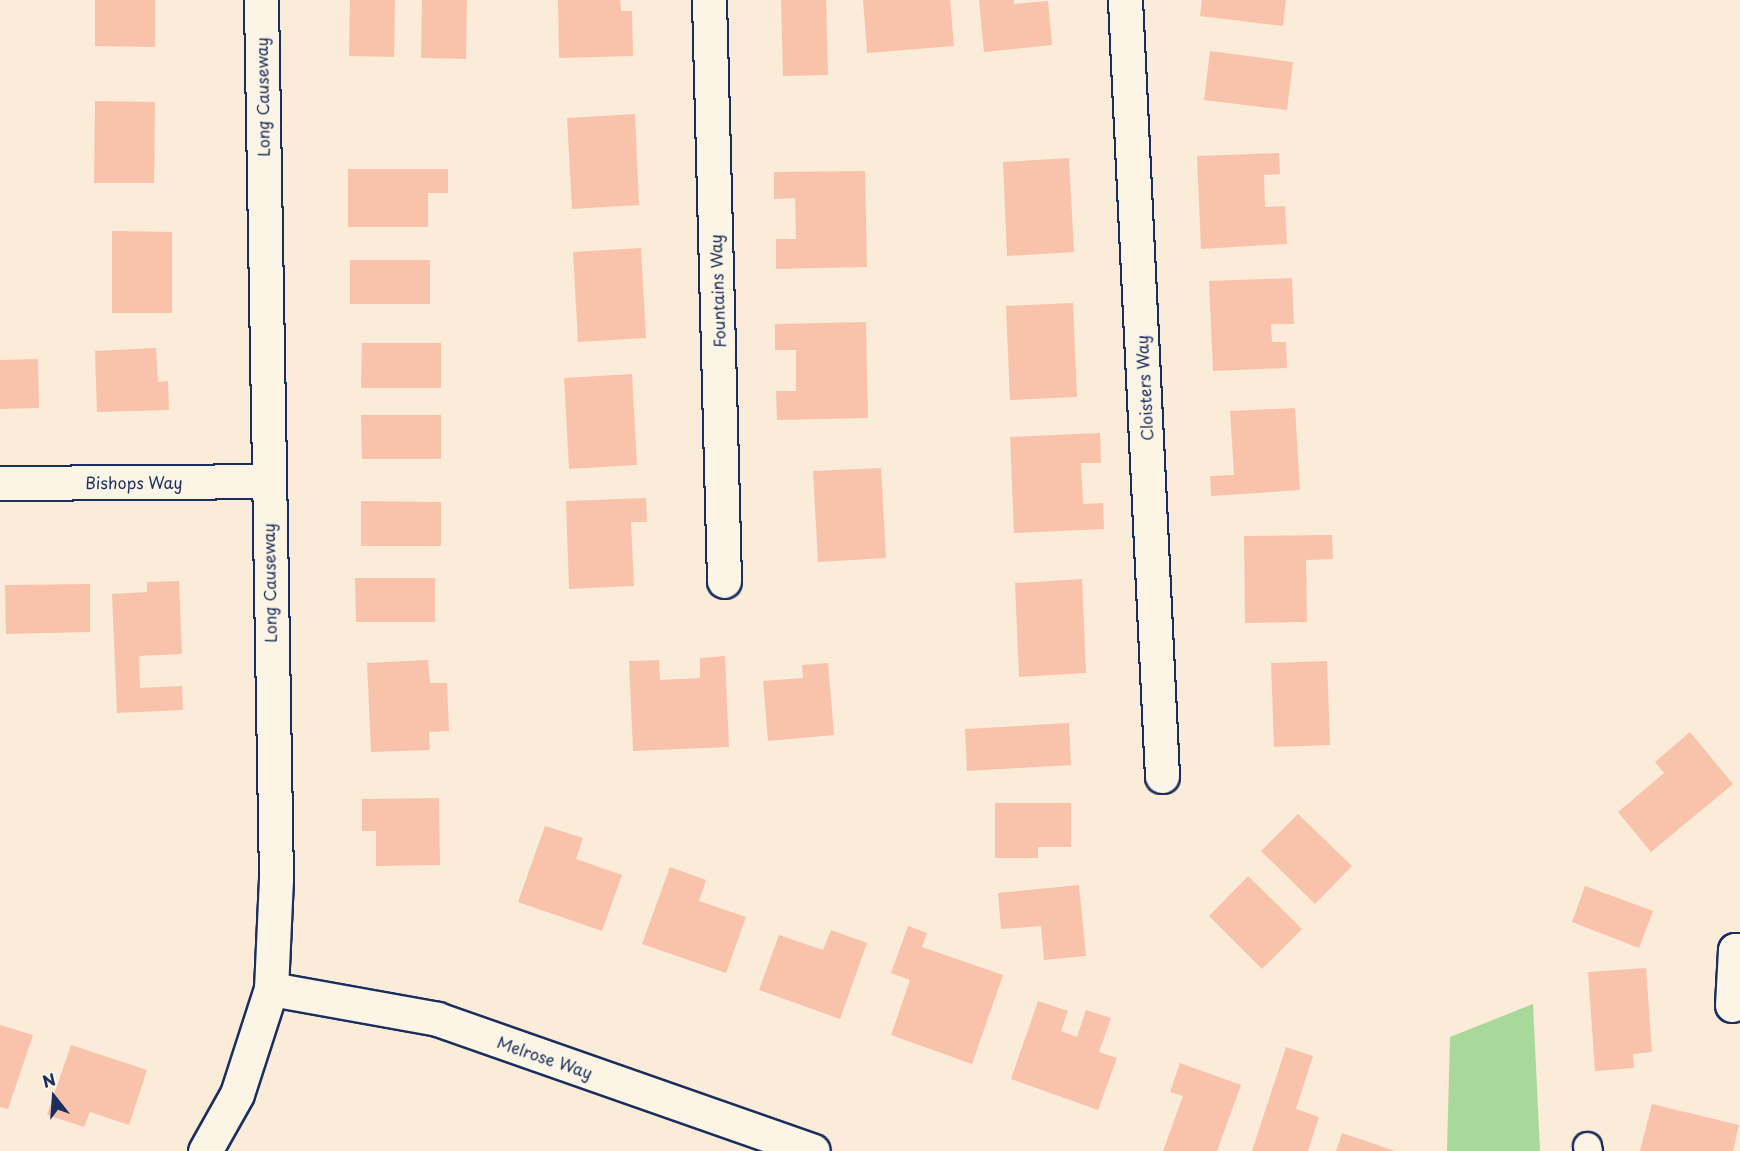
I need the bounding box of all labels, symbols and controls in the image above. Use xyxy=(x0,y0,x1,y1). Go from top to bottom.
street label: Long Causeway xyxy=(251,37,273,157)
street label: Fountains Way xyxy=(705,234,729,348)
street label: Cloisters Way xyxy=(1132,334,1156,442)
street label: Bishops Way xyxy=(85,472,183,492)
street label: Long Causeway xyxy=(258,523,280,643)
street label: Melrose Way xyxy=(495,1032,595,1082)
text: N xyxy=(39,1066,58,1093)
north arrow xyxy=(24,1067,84,1127)

